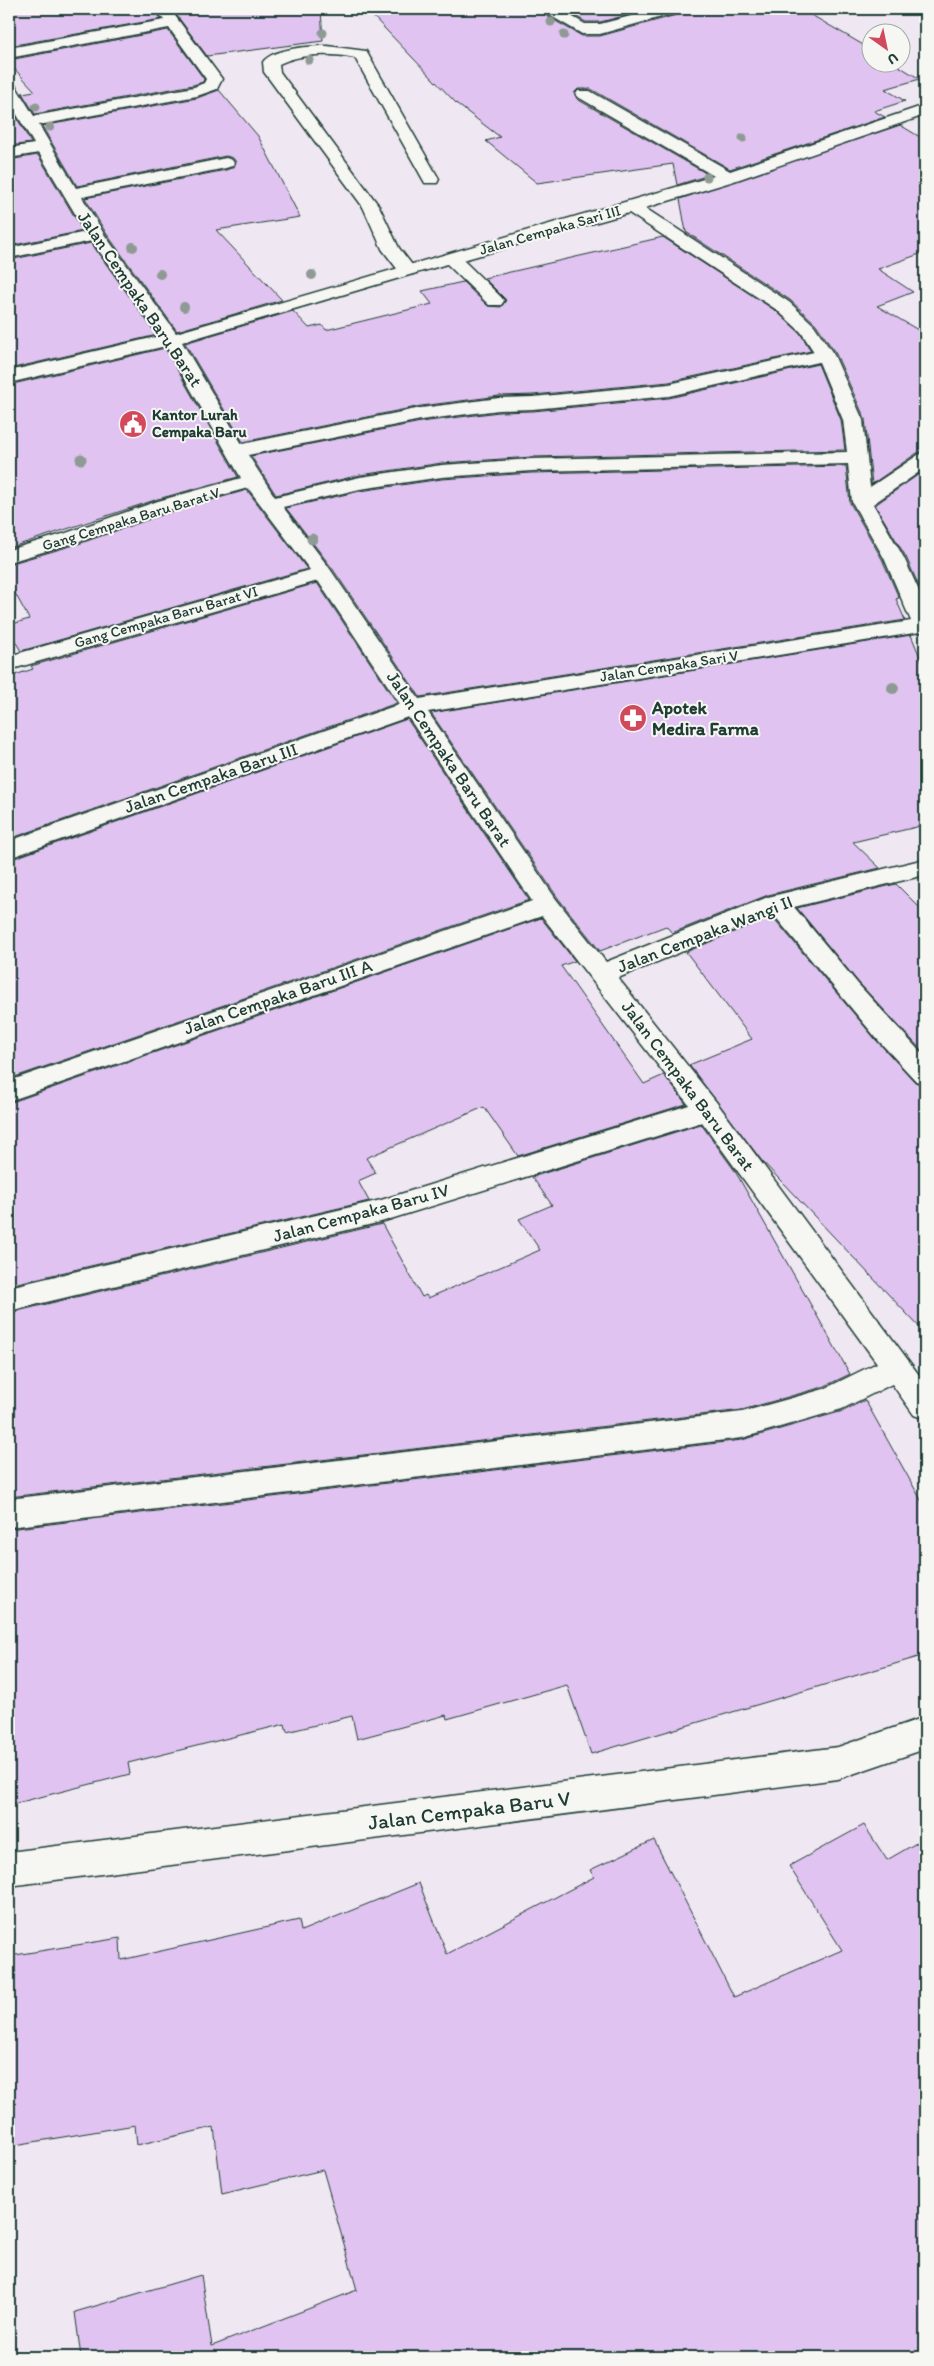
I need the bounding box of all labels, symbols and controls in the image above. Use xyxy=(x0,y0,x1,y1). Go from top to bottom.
north arrow xyxy=(862,22,912,72)
text: U xyxy=(884,49,901,68)
street label: Jalan Cempaka Sari III xyxy=(477,201,623,259)
street label: Jalan Cempaka Baru Barat xyxy=(73,207,207,391)
place label: Kantor Lurah Cempaka Baru xyxy=(152,406,248,442)
public building icon: Kantor Lurah Cempaka Baru xyxy=(118,409,148,439)
street label: Gang Cempaka Baru Barat V xyxy=(40,483,222,555)
street label: Gang Cempaka Baru Barat VI xyxy=(72,582,260,652)
street label: Jalan Cempaka Sari V xyxy=(599,646,740,686)
street label: Jalan Cempaka Baru Barat xyxy=(382,667,516,851)
place label: Apotek Medira Farma xyxy=(651,697,759,740)
pharmacy icon: Apotek Medira Farma xyxy=(618,703,648,733)
street label: Jalan Cempaka Baru III xyxy=(121,738,301,818)
street label: Jalan Cempaka Wangi II xyxy=(614,890,796,978)
street label: Jalan Cempaka Baru III A xyxy=(181,954,375,1040)
street label: Jalan Cempaka Baru Barat xyxy=(617,997,759,1176)
street label: Jalan Cempaka Baru IV xyxy=(271,1179,452,1247)
street label: Jalan Cempaka Baru V xyxy=(366,1785,572,1835)

